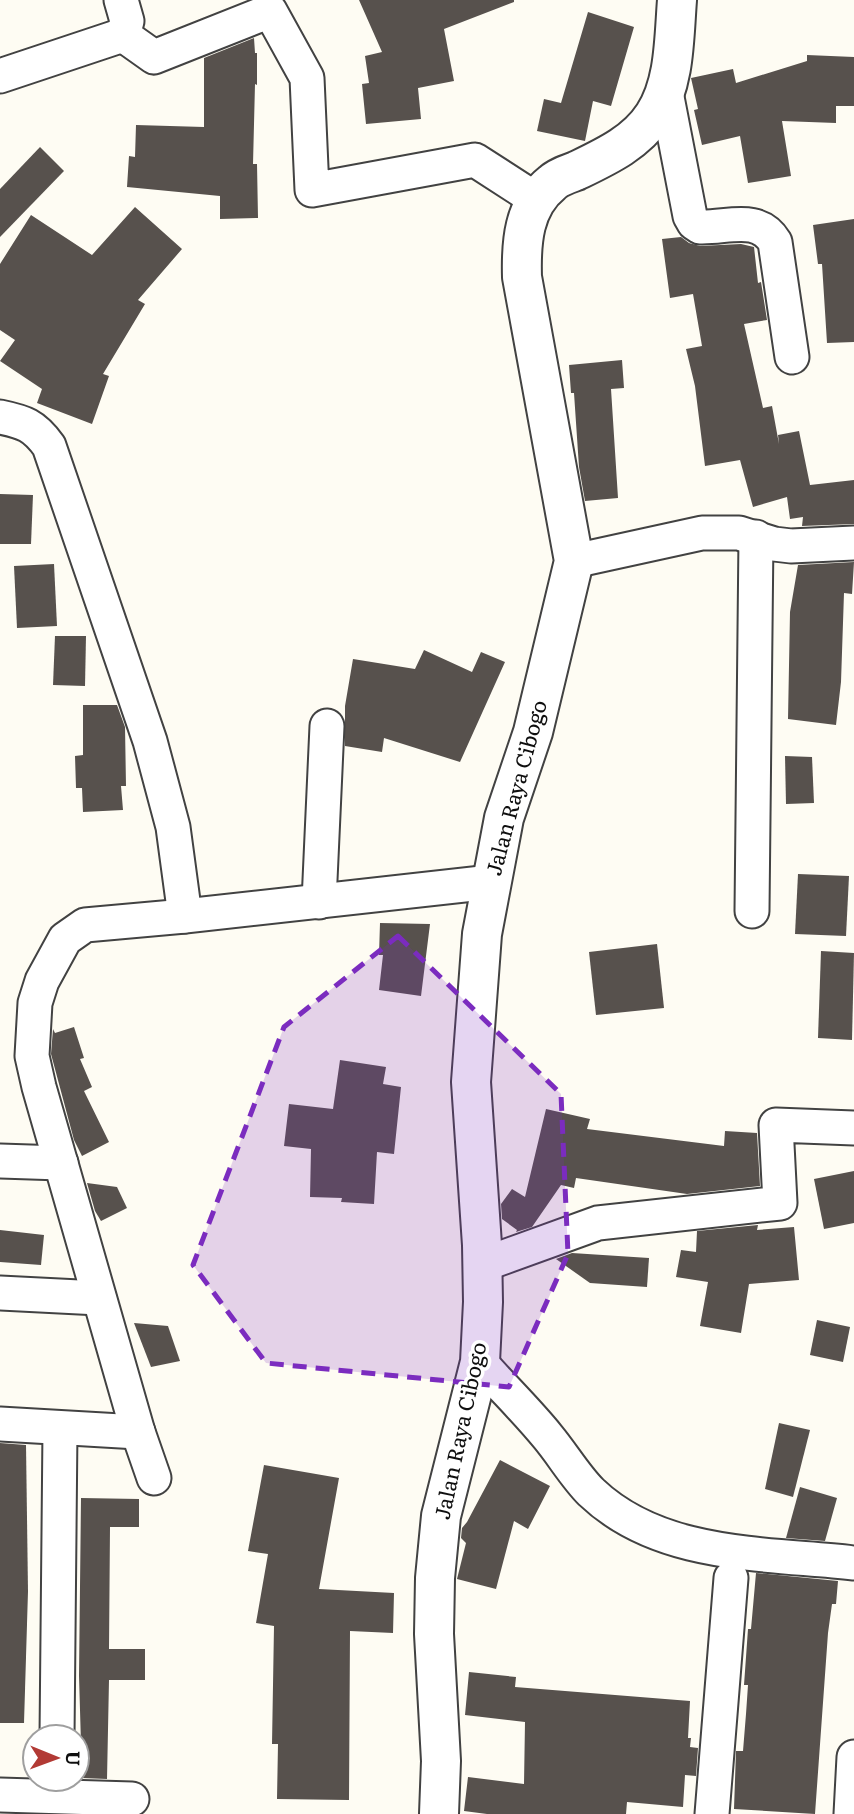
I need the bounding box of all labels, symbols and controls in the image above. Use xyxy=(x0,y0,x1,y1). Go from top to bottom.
street label: Jalan Raya Cibogo xyxy=(476,696,553,879)
street label: Jalan Raya Cibogo xyxy=(425,1339,493,1522)
north arrow xyxy=(21,1723,91,1793)
text: U xyxy=(60,1751,88,1766)

